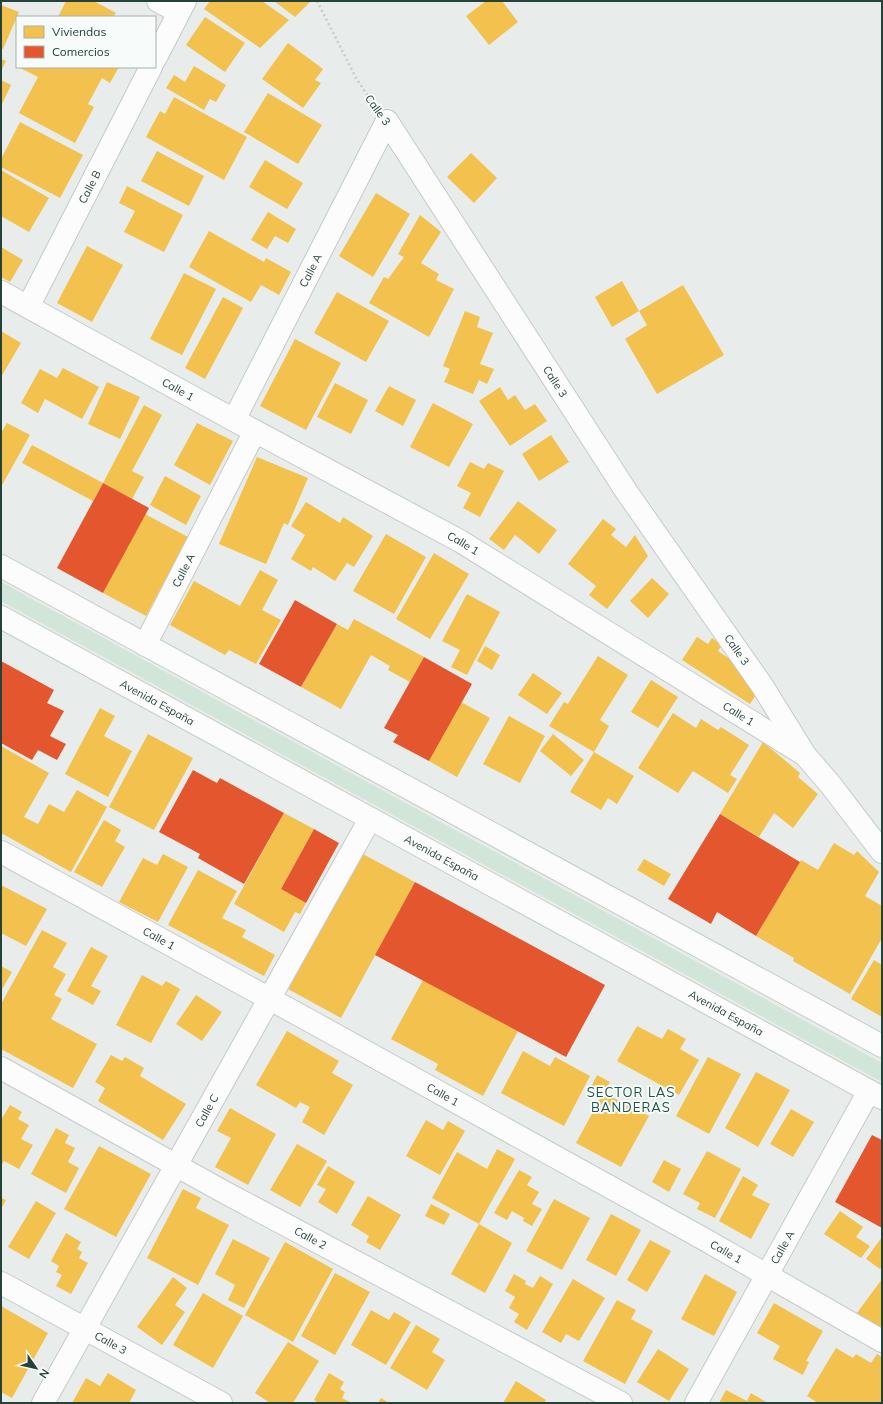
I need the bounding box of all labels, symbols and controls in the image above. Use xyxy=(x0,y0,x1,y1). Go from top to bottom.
legend xyxy=(16,16,156,68)
text: Viviendas xyxy=(52,24,106,39)
text: Comercios xyxy=(52,44,110,59)
street label: Calle 3 xyxy=(362,92,394,128)
street label: Calle B xyxy=(75,168,104,206)
street label: Calle A xyxy=(296,251,325,290)
street label: Calle 3 xyxy=(540,363,571,400)
street label: Calle 1 xyxy=(159,375,197,404)
street label: Calle 1 xyxy=(445,528,482,558)
street label: Calle A xyxy=(169,551,198,590)
street label: Calle 3 xyxy=(721,632,753,668)
street label: Avenida España xyxy=(118,676,197,728)
street label: Calle 1 xyxy=(720,699,757,729)
street label: Avenida España xyxy=(402,832,481,884)
street label: Calle 1 xyxy=(140,924,178,953)
street label: Avenida España xyxy=(686,987,766,1039)
street label: Calle 1 xyxy=(424,1080,461,1109)
district label: SECTOR LAS BANDERAS xyxy=(587,1084,675,1115)
street label: Calle C xyxy=(192,1092,221,1130)
street label: Calle 2 xyxy=(292,1224,329,1252)
street label: Calle A xyxy=(767,1228,797,1267)
street label: Calle 1 xyxy=(708,1237,745,1266)
street label: Calle 3 xyxy=(92,1328,129,1357)
north arrow xyxy=(16,1348,56,1388)
text: N xyxy=(36,1366,52,1381)

